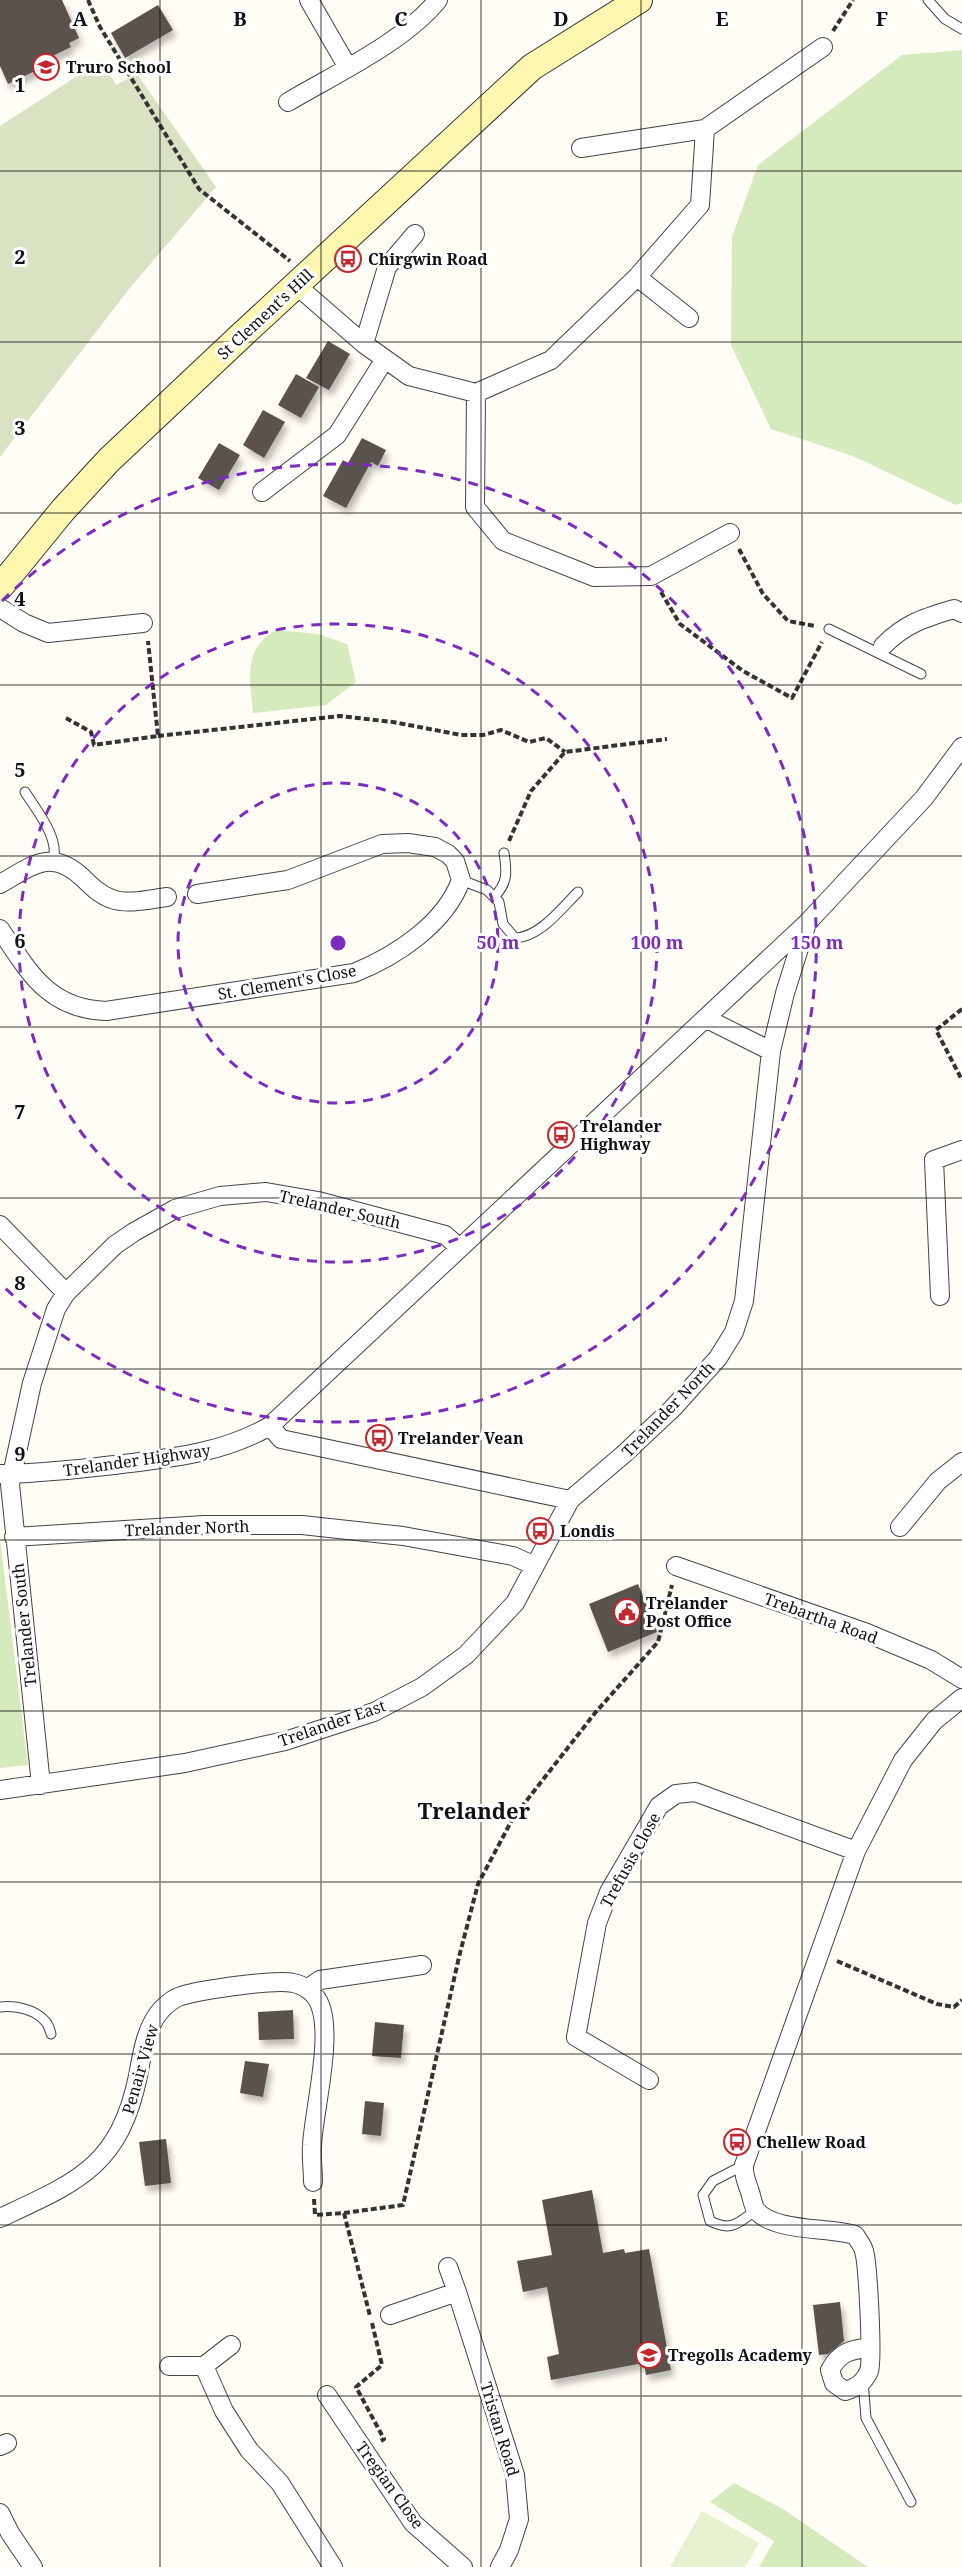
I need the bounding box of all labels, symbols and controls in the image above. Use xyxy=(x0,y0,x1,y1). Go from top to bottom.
text: A xyxy=(72,5,88,32)
text: B xyxy=(233,5,247,32)
text: C xyxy=(394,5,408,32)
text: D xyxy=(553,5,569,32)
text: E xyxy=(715,5,729,32)
text: F xyxy=(876,5,888,32)
school or university icon: Truro School xyxy=(31,52,61,82)
place label: Truro School xyxy=(66,56,172,78)
text: 1 xyxy=(14,71,26,98)
text: 2 xyxy=(14,243,26,270)
bus stop icon: Chirgwin Road xyxy=(333,244,363,274)
place label: Chirgwin Road xyxy=(368,248,488,270)
street label: St Clement's Hill xyxy=(212,264,318,364)
text: 3 xyxy=(14,414,26,441)
text: 4 xyxy=(14,585,26,612)
text: 5 xyxy=(14,756,26,783)
text: 6 xyxy=(14,927,26,954)
text: 50 m xyxy=(477,930,520,954)
text: 100 m xyxy=(631,930,684,954)
text: 150 m xyxy=(791,930,844,954)
centre of rings xyxy=(328,933,348,953)
street label: St. Clement's Close xyxy=(216,959,358,1005)
text: 7 xyxy=(14,1098,26,1125)
place label: Trelander Highway xyxy=(580,1115,662,1155)
bus stop icon: Trelander Highway xyxy=(546,1120,576,1150)
street label: Trelander South xyxy=(277,1184,403,1234)
text: 8 xyxy=(14,1269,26,1296)
street label: Trelander North xyxy=(617,1356,719,1462)
bus stop icon: Trelander Vean xyxy=(364,1423,394,1453)
place label: Trelander Vean xyxy=(398,1427,524,1449)
street label: Trelander Highway xyxy=(62,1439,213,1481)
text: 9 xyxy=(14,1440,26,1467)
street label: Trelander North xyxy=(124,1515,250,1541)
bus stop icon: Londis xyxy=(525,1516,555,1546)
place label: Londis xyxy=(560,1520,615,1542)
street label: Trelander South xyxy=(7,1562,41,1688)
street label: Trebartha Road xyxy=(761,1587,881,1649)
place label: Trelander Post Office xyxy=(646,1592,732,1632)
public building icon: Trelander Post Office xyxy=(612,1597,642,1627)
street label: Trelander East xyxy=(275,1694,389,1752)
district label: Trelander xyxy=(418,1795,531,1825)
street label: Trefusis Close xyxy=(595,1809,665,1911)
street label: Penair View xyxy=(117,2021,163,2117)
bus stop icon: Chellew Road xyxy=(722,2127,752,2157)
place label: Chellew Road xyxy=(756,2131,867,2153)
school or university icon: Tregolls Academy xyxy=(634,2340,664,2370)
place label: Tregolls Academy xyxy=(668,2344,813,2366)
street label: Tristan Road xyxy=(475,2379,525,2479)
street label: Tregian Close xyxy=(351,2437,429,2533)

